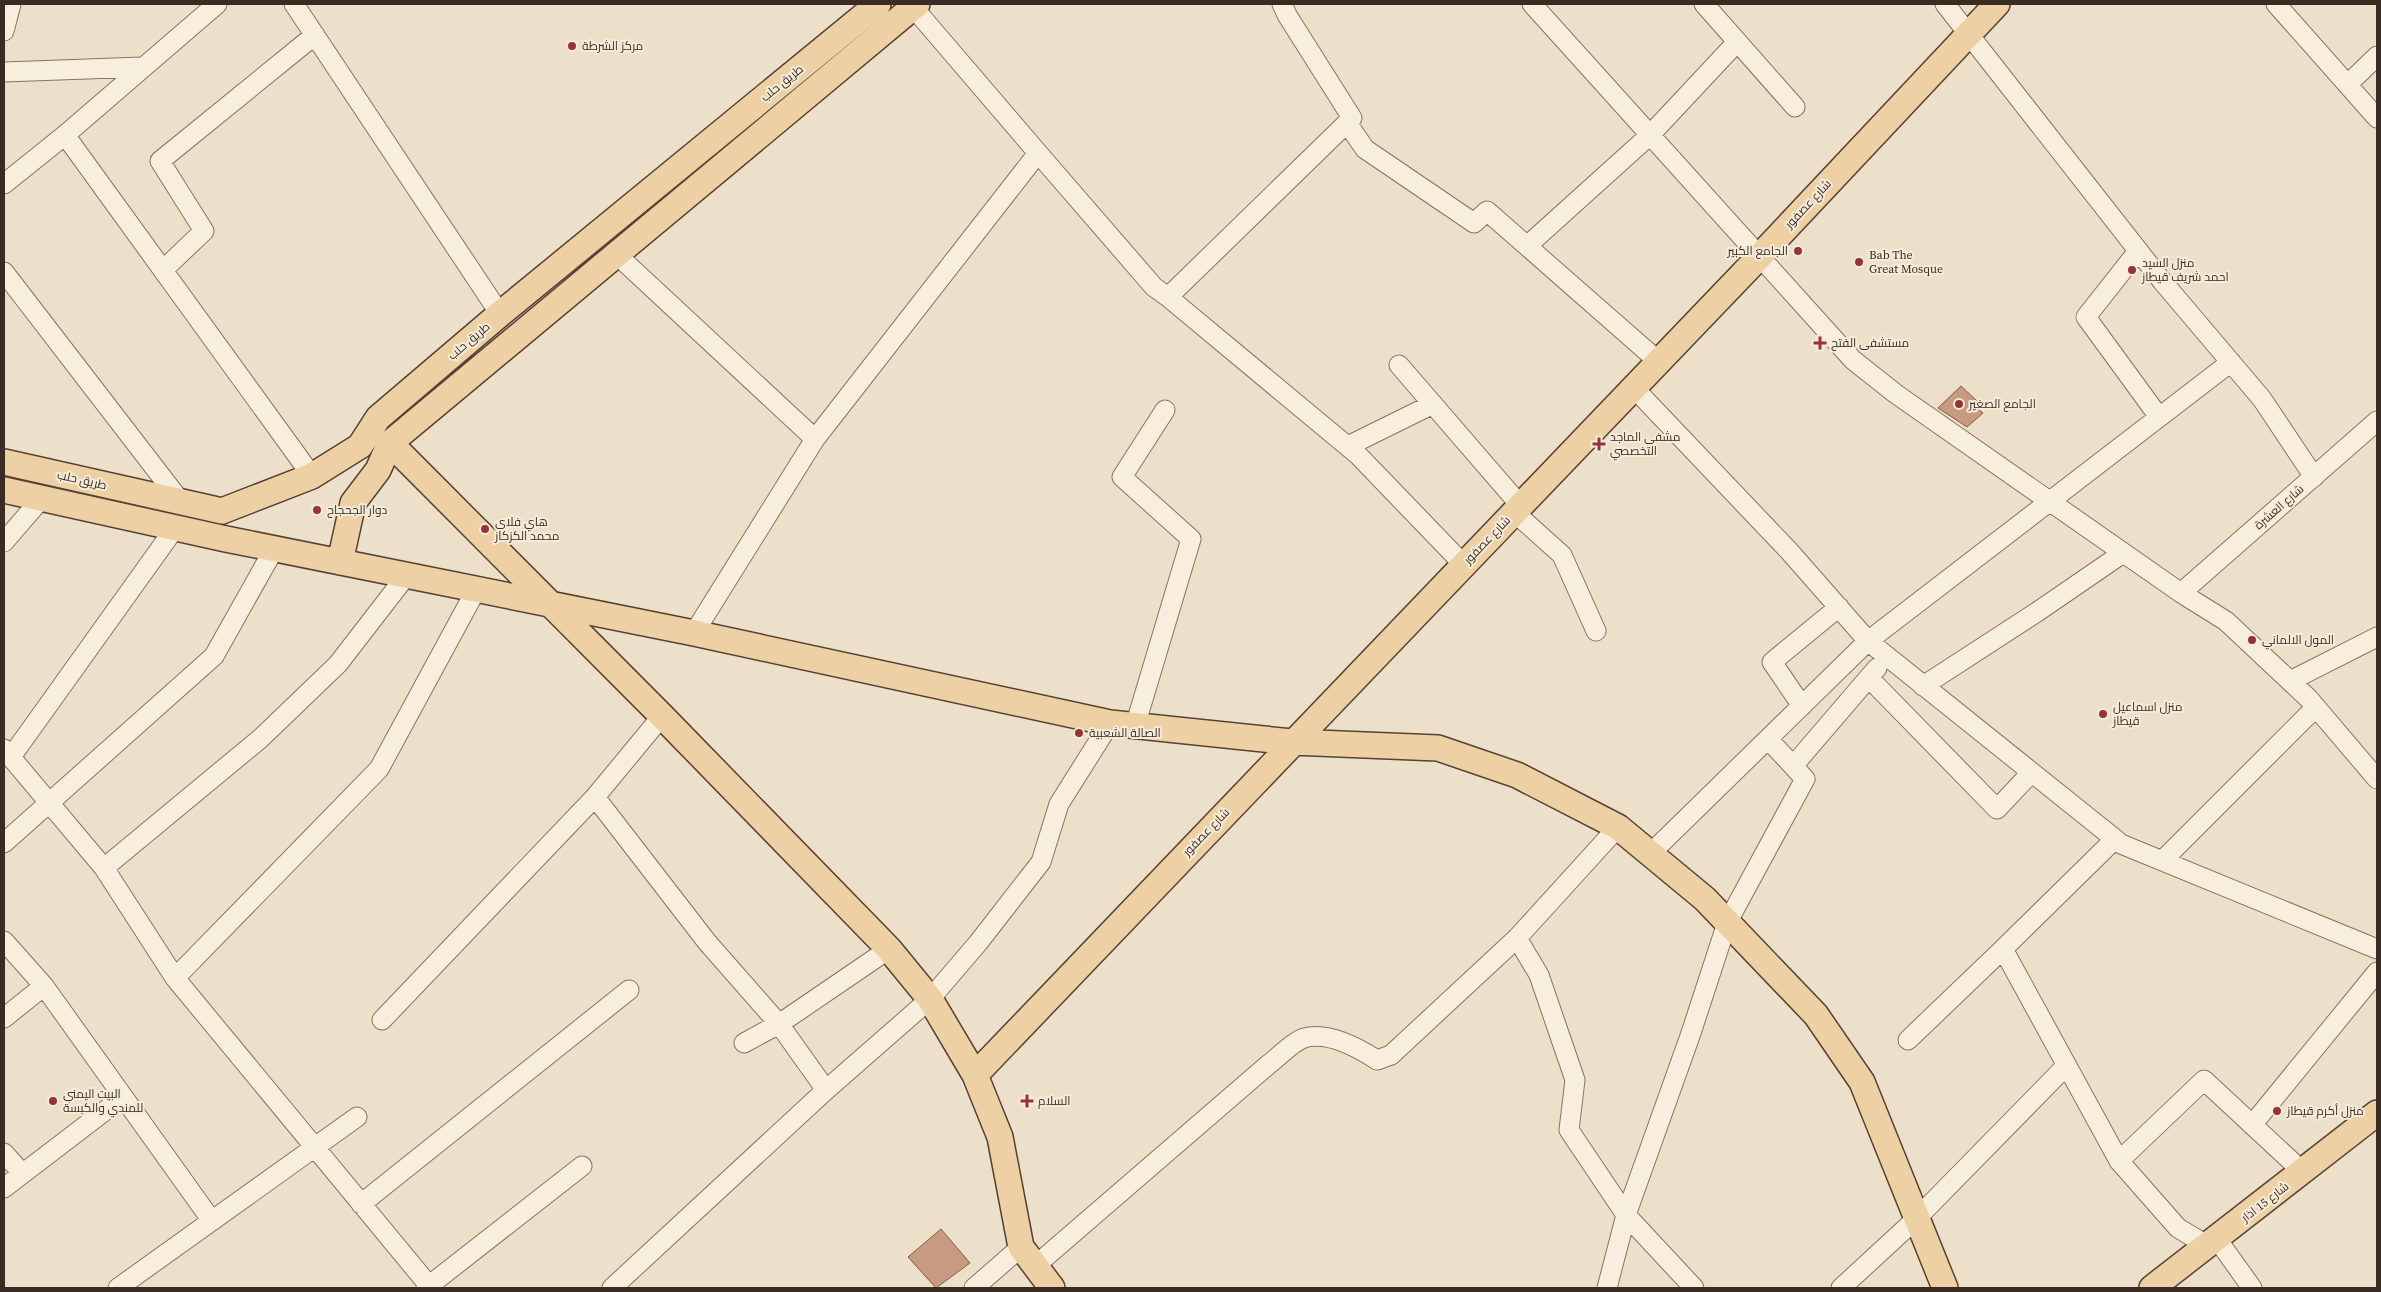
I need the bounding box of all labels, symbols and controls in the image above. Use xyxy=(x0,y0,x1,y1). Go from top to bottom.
place label: مركز الشرطة xyxy=(582,38,643,54)
marker: مركز الشرطة xyxy=(566,40,578,52)
street label: طريق حلب xyxy=(757,61,807,105)
street label: شارع عصفور xyxy=(1781,176,1835,233)
place label: الجامع الكبير xyxy=(1727,243,1788,259)
marker: الجامع الكبير xyxy=(1792,245,1804,257)
place label: Bab The Great Mosque xyxy=(1869,247,1943,277)
place label: منزل السيد احمد شريف قيطاز xyxy=(2141,255,2229,285)
marker: Bab The Great Mosque xyxy=(1853,256,1865,268)
marker: منزل السيد احمد شريف قيطاز xyxy=(2126,264,2138,276)
street label: طريق حلب xyxy=(445,319,493,363)
place label: مستشفى الفتح xyxy=(1831,335,1909,351)
marker: مستشفى الفتح xyxy=(1813,336,1827,350)
place label: الجامع الصغير xyxy=(1968,396,2036,412)
marker: الجامع الصغير xyxy=(1953,398,1965,410)
place label: مشفى الماجد التخصصي xyxy=(1610,429,1680,461)
marker: مشفى الماجد التخصصي xyxy=(1592,437,1606,451)
street label: طريق حلب xyxy=(56,467,108,493)
street label: شارع العشرة xyxy=(2251,481,2307,533)
place label: دوار الجحجاح xyxy=(327,502,387,518)
marker: دوار الجحجاح xyxy=(311,504,323,516)
street label: شارع عصفور xyxy=(1459,512,1514,568)
place label: هاي فلاي محمد الكزكاز xyxy=(494,514,559,544)
marker: هاي فلاي محمد الكزكاز xyxy=(479,523,491,535)
place label: المول الالماني xyxy=(2262,632,2334,650)
marker: المول الالماني xyxy=(2246,634,2258,646)
place label: منزل اسماعيل قيطاز xyxy=(2112,699,2182,729)
marker: منزل اسماعيل قيطاز xyxy=(2097,708,2109,720)
place label: الصالة الشعبية xyxy=(1089,725,1161,741)
marker: الصالة الشعبية xyxy=(1073,727,1085,739)
street label: شارع عصفور xyxy=(1178,804,1233,860)
place label: البيت اليمني للمندي والكبسة xyxy=(63,1086,143,1118)
place label: السلام xyxy=(1038,1093,1070,1109)
marker: السلام xyxy=(1020,1094,1034,1108)
marker: البيت اليمني للمندي والكبسة xyxy=(47,1095,59,1107)
place label: منزل أكرم قيطاز xyxy=(2286,1103,2364,1119)
marker: منزل أكرم قيطاز xyxy=(2271,1105,2283,1117)
street label: شارع 15 اذار xyxy=(2237,1178,2292,1226)

